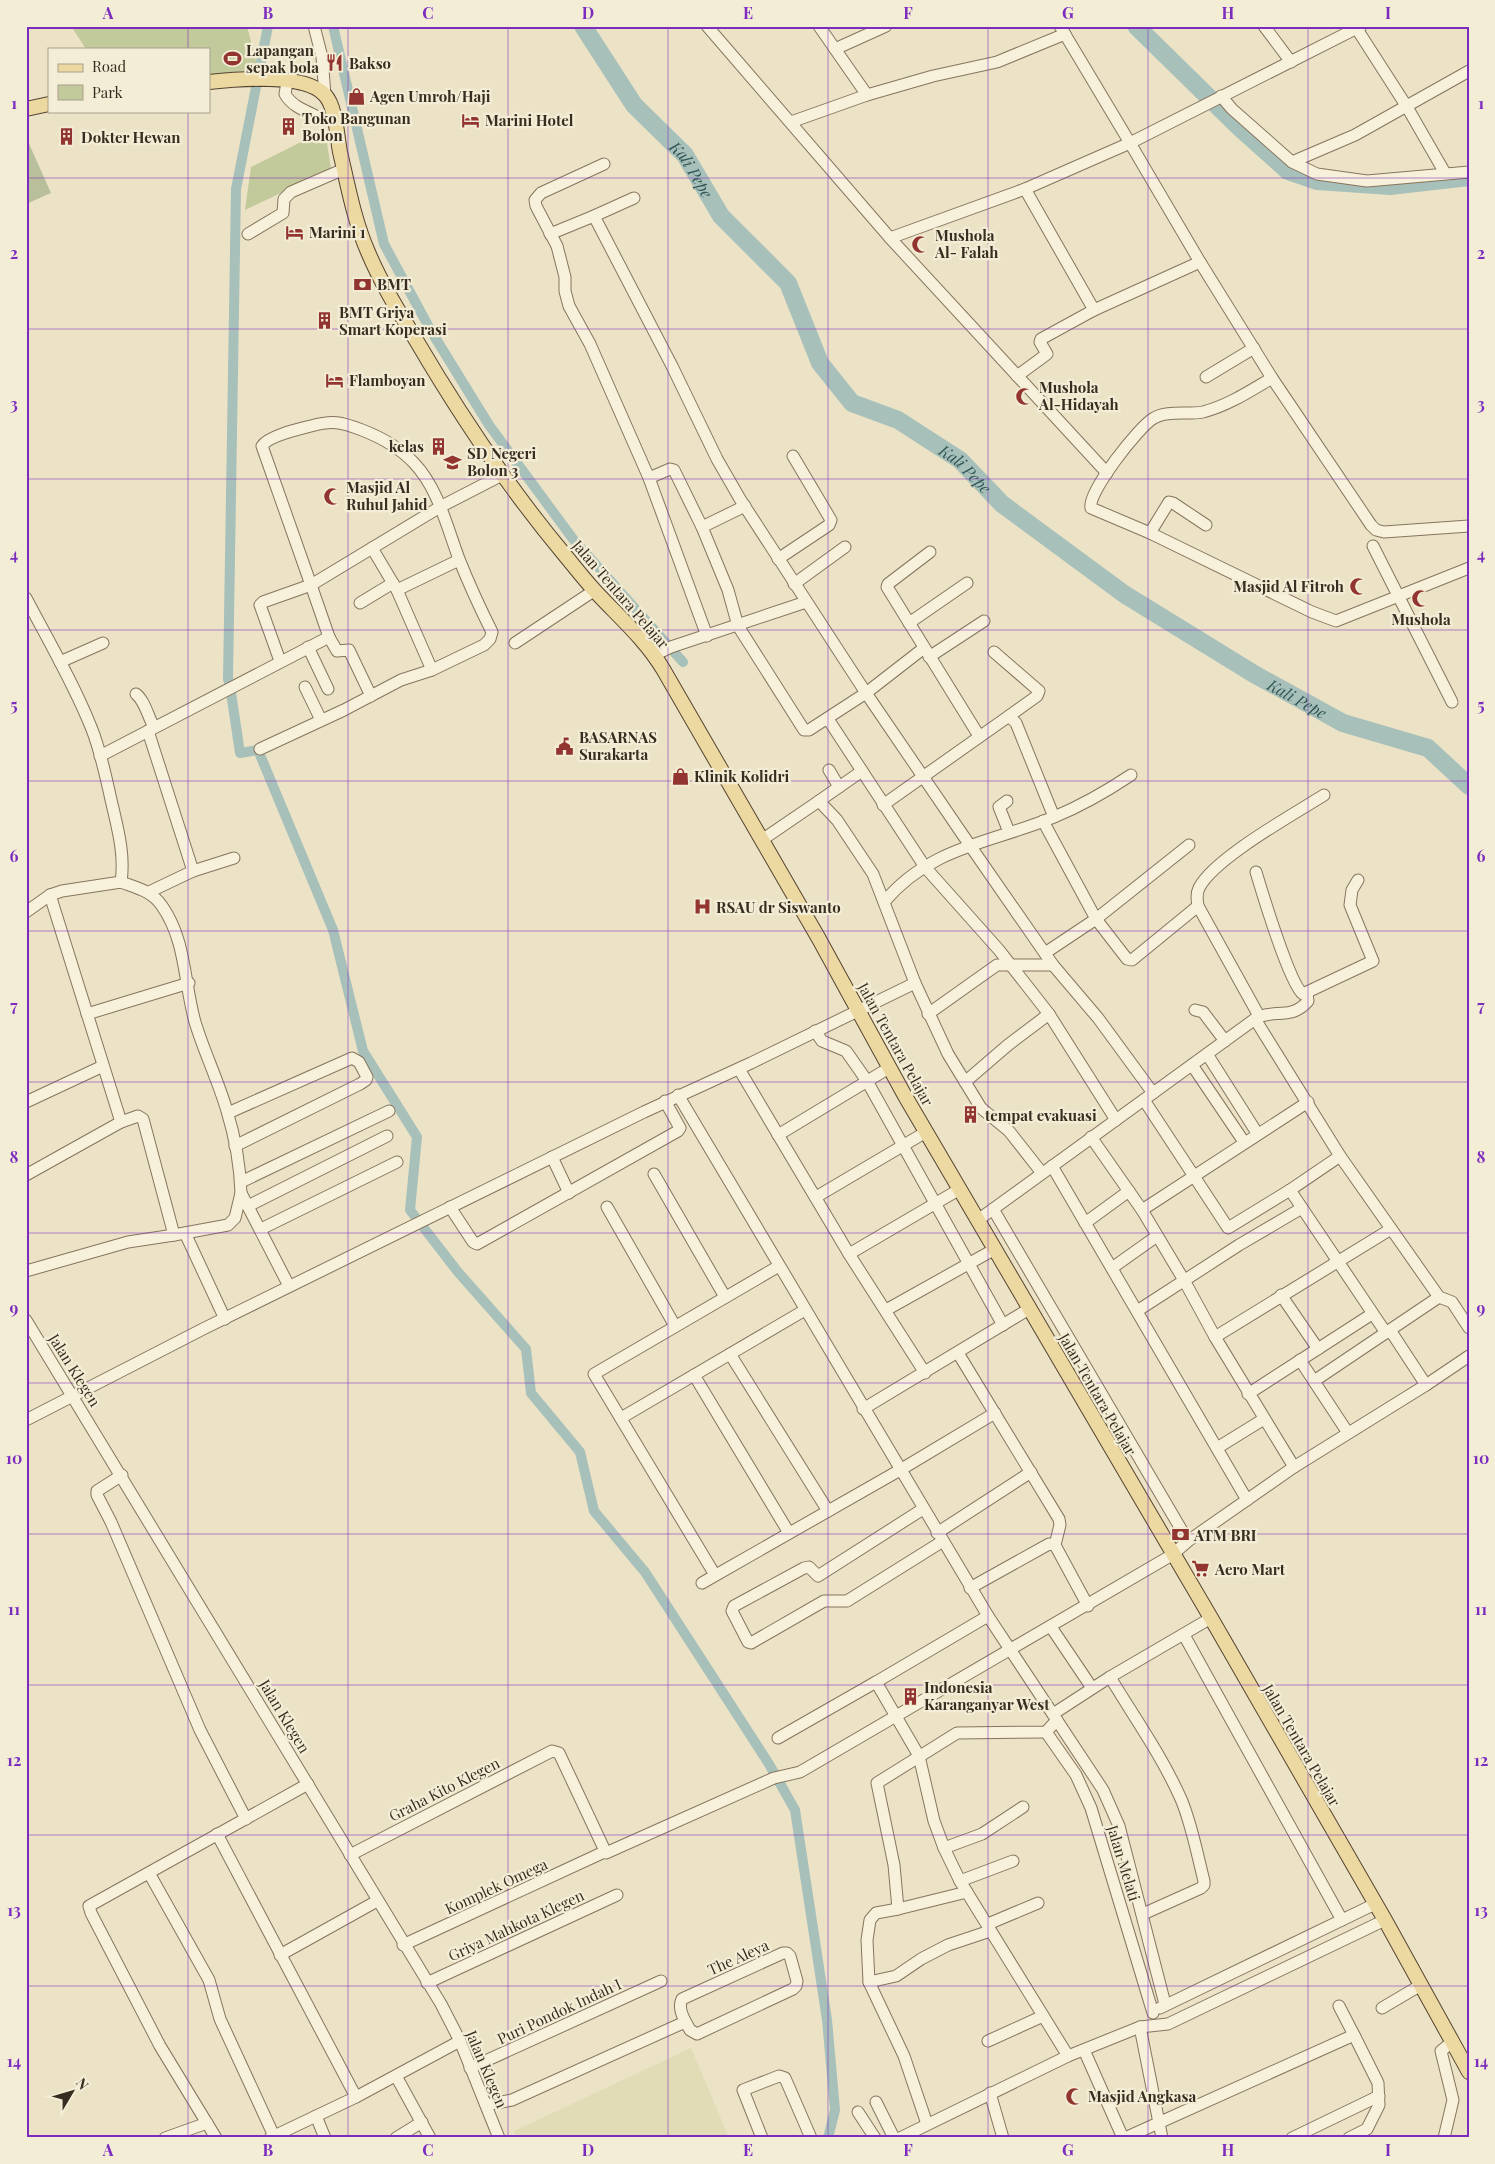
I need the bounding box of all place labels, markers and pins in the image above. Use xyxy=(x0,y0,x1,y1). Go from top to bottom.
place label: Lapangan sepak bola xyxy=(246,40,319,77)
sports icon: Lapangan sepak bola xyxy=(222,49,242,69)
restaurant icon: Bakso xyxy=(325,53,345,73)
place label: Bakso xyxy=(349,53,391,73)
shop icon: Agen Umroh/Haji xyxy=(346,86,366,106)
place label: Agen Umroh/Haji xyxy=(369,86,491,106)
place label: Toko Bangunan Bolon xyxy=(302,108,411,145)
hotel icon: Marini Hotel xyxy=(461,110,481,130)
place label: Marini Hotel xyxy=(485,110,574,130)
building icon: Toko Bangunan Bolon xyxy=(278,117,298,137)
building icon: Dokter Hewan xyxy=(57,127,77,147)
place label: Dokter Hewan xyxy=(81,127,181,147)
hotel icon: Marini 1 xyxy=(285,222,305,242)
place label: Marini 1 xyxy=(309,222,366,242)
place label: Mushola Al- Falah xyxy=(934,225,998,262)
mosque icon: Mushola Al- Falah xyxy=(911,234,931,254)
bank icon: BMT xyxy=(353,274,373,294)
place label: BMT xyxy=(377,274,411,294)
place label: BMT Griya Smart Koperasi xyxy=(339,302,447,339)
building icon: BMT Griya Smart Koperasi xyxy=(315,311,335,331)
hotel icon: Flamboyan xyxy=(325,370,345,390)
place label: Flamboyan xyxy=(349,370,426,390)
place label: Mushola Al-Hidayah xyxy=(1038,377,1119,414)
mosque icon: Mushola Al-Hidayah xyxy=(1015,386,1035,406)
place label: kelas xyxy=(389,436,424,456)
building icon: kelas xyxy=(428,436,448,456)
place label: SD Negeri Bolon 3 xyxy=(467,443,537,480)
school or university icon: SD Negeri Bolon 3 xyxy=(443,452,463,472)
place label: Masjid Al Ruhul Jahid xyxy=(346,477,428,514)
mosque icon: Masjid Al Ruhul Jahid xyxy=(322,486,342,506)
place label: Masjid Al Fitroh xyxy=(1233,576,1344,596)
mosque icon: Masjid Al Fitroh xyxy=(1348,576,1368,596)
mosque icon: Mushola xyxy=(1411,588,1431,608)
place label: Mushola xyxy=(1391,609,1451,629)
place label: BASARNAS Surakarta xyxy=(579,727,657,764)
public building icon: BASARNAS Surakarta xyxy=(555,736,575,756)
shop icon: Klinik Kolidri xyxy=(670,766,690,786)
place label: Klinik Kolidri xyxy=(694,766,789,786)
hospital icon: RSAU dr Siswanto xyxy=(692,897,712,917)
place label: RSAU dr Siswanto xyxy=(716,897,841,917)
building icon: tempat evakuasi xyxy=(961,1105,981,1125)
place label: tempat evakuasi xyxy=(984,1105,1097,1125)
bank icon: ATM BRI xyxy=(1170,1525,1190,1545)
place label: ATM BRI xyxy=(1193,1525,1257,1545)
supermarket icon: Aero Mart xyxy=(1191,1559,1211,1579)
place label: Aero Mart xyxy=(1214,1559,1286,1579)
place label: Indonesia Karanganyar West xyxy=(924,1677,1050,1714)
building icon: Indonesia Karanganyar West xyxy=(900,1686,920,1706)
mosque icon: Masjid Angkasa xyxy=(1064,2086,1084,2106)
place label: Masjid Angkasa xyxy=(1088,2086,1196,2106)

